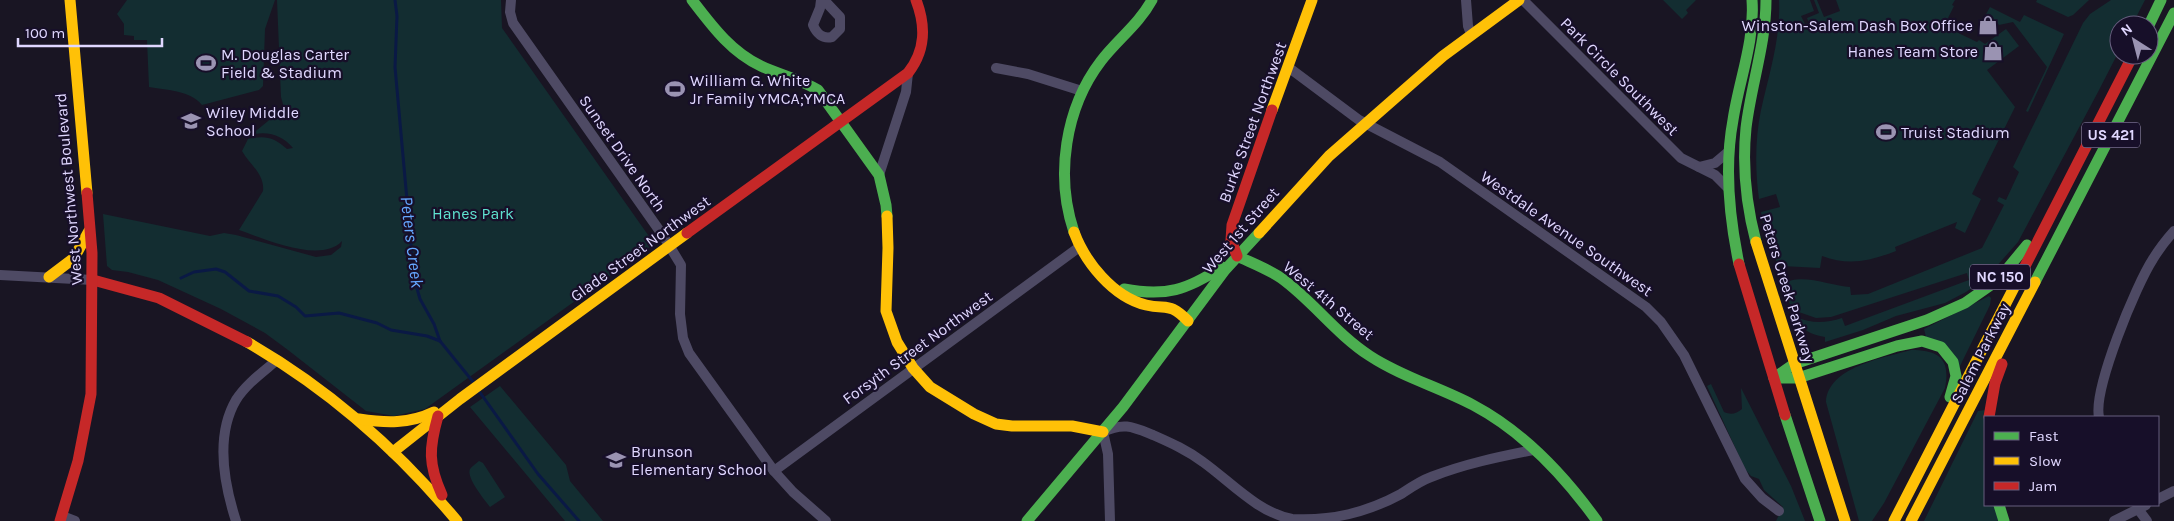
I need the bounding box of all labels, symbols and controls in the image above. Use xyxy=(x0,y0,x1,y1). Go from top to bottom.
street label: Park Circle Southwest xyxy=(1557,13,1683,139)
shop icon: Winston-Salem Dash Box Office xyxy=(1977,14,1999,36)
scale bar xyxy=(18,15,161,47)
north arrow xyxy=(2109,15,2159,65)
place label: Winston-Salem Dash Box Office xyxy=(1741,16,1973,35)
text: N xyxy=(2118,20,2136,40)
text: 100 m xyxy=(25,24,65,42)
street label: Burke Street Northwest xyxy=(1215,39,1290,205)
shop icon: Hanes Team Store xyxy=(1982,40,2004,62)
place label: Hanes Team Store xyxy=(1847,42,1978,61)
place label: M. Douglas Carter Field & Stadium xyxy=(221,45,349,82)
sports icon: M. Douglas Carter Field & Stadium xyxy=(195,52,217,74)
place label: William G. White Jr Family YMCA;YMCA xyxy=(690,71,845,108)
sports icon: William G. White Jr Family YMCA;YMCA xyxy=(664,78,686,100)
street label: Sunset Drive North xyxy=(575,91,670,215)
street label: West Northwest Boulevard xyxy=(51,92,86,286)
place label: Wiley Middle School xyxy=(206,103,299,140)
school or university icon: Wiley Middle School xyxy=(180,110,202,132)
sports icon: Truist Stadium xyxy=(1875,121,1897,143)
road number: US 421 xyxy=(2082,122,2140,148)
place label: Truist Stadium xyxy=(1901,123,2010,142)
street label: Westdale Avenue Southwest xyxy=(1477,167,1656,300)
street label: West 1st Street xyxy=(1198,183,1283,277)
street label: Glade Street Northwest xyxy=(567,191,714,306)
water label: Peters Creek xyxy=(395,195,429,290)
park label: Hanes Park xyxy=(432,204,514,223)
street label: Peters Creek Parkway xyxy=(1756,212,1819,365)
street label: West 4th Street xyxy=(1279,257,1378,344)
road number: NC 150 xyxy=(1970,264,2030,290)
street label: Forsyth Street Northwest xyxy=(839,287,996,408)
street label: Salem Parkway xyxy=(1947,299,2014,407)
legend xyxy=(1984,416,2159,506)
text: Fast xyxy=(2029,427,2059,445)
place label: Brunson Elementary School xyxy=(631,442,767,479)
school or university icon: Brunson Elementary School xyxy=(605,449,627,471)
text: Slow xyxy=(2029,452,2061,470)
text: Jam xyxy=(2029,477,2057,495)

